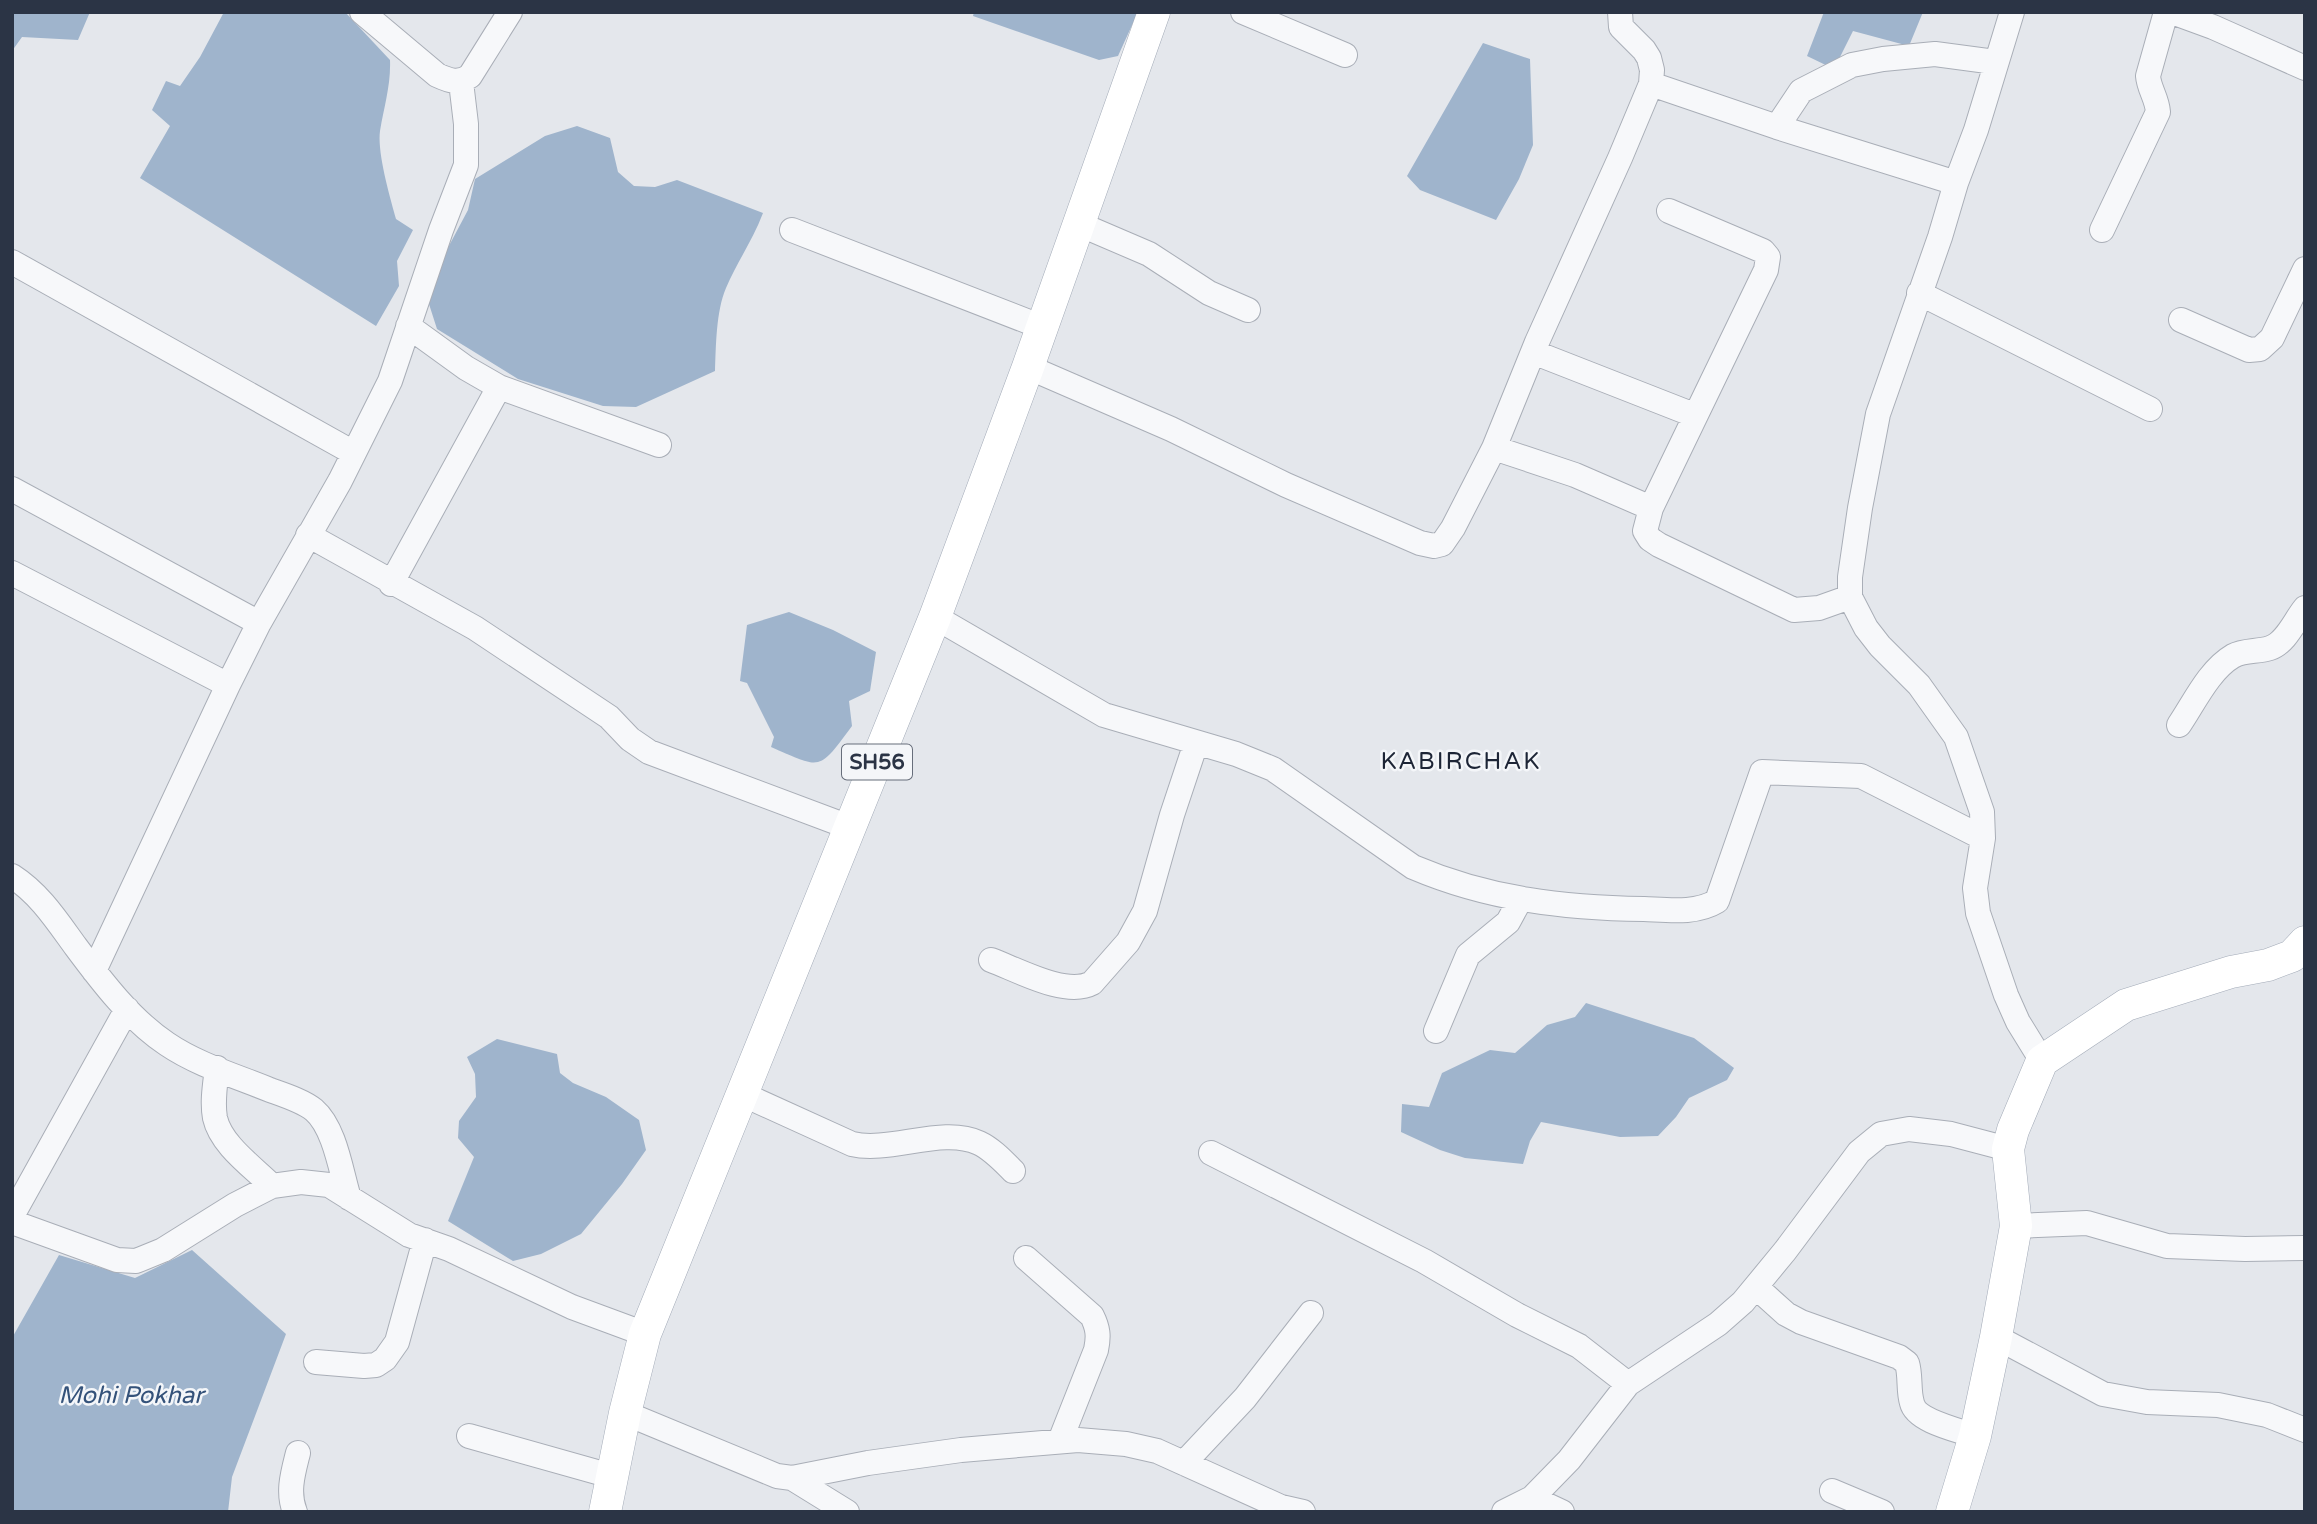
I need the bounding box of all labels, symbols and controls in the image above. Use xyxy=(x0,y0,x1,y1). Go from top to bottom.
road number: SH56 xyxy=(842,744,912,780)
district label: KABIRCHAK xyxy=(1381,747,1541,776)
water label: Mohi Pokhar xyxy=(58,1381,206,1410)

